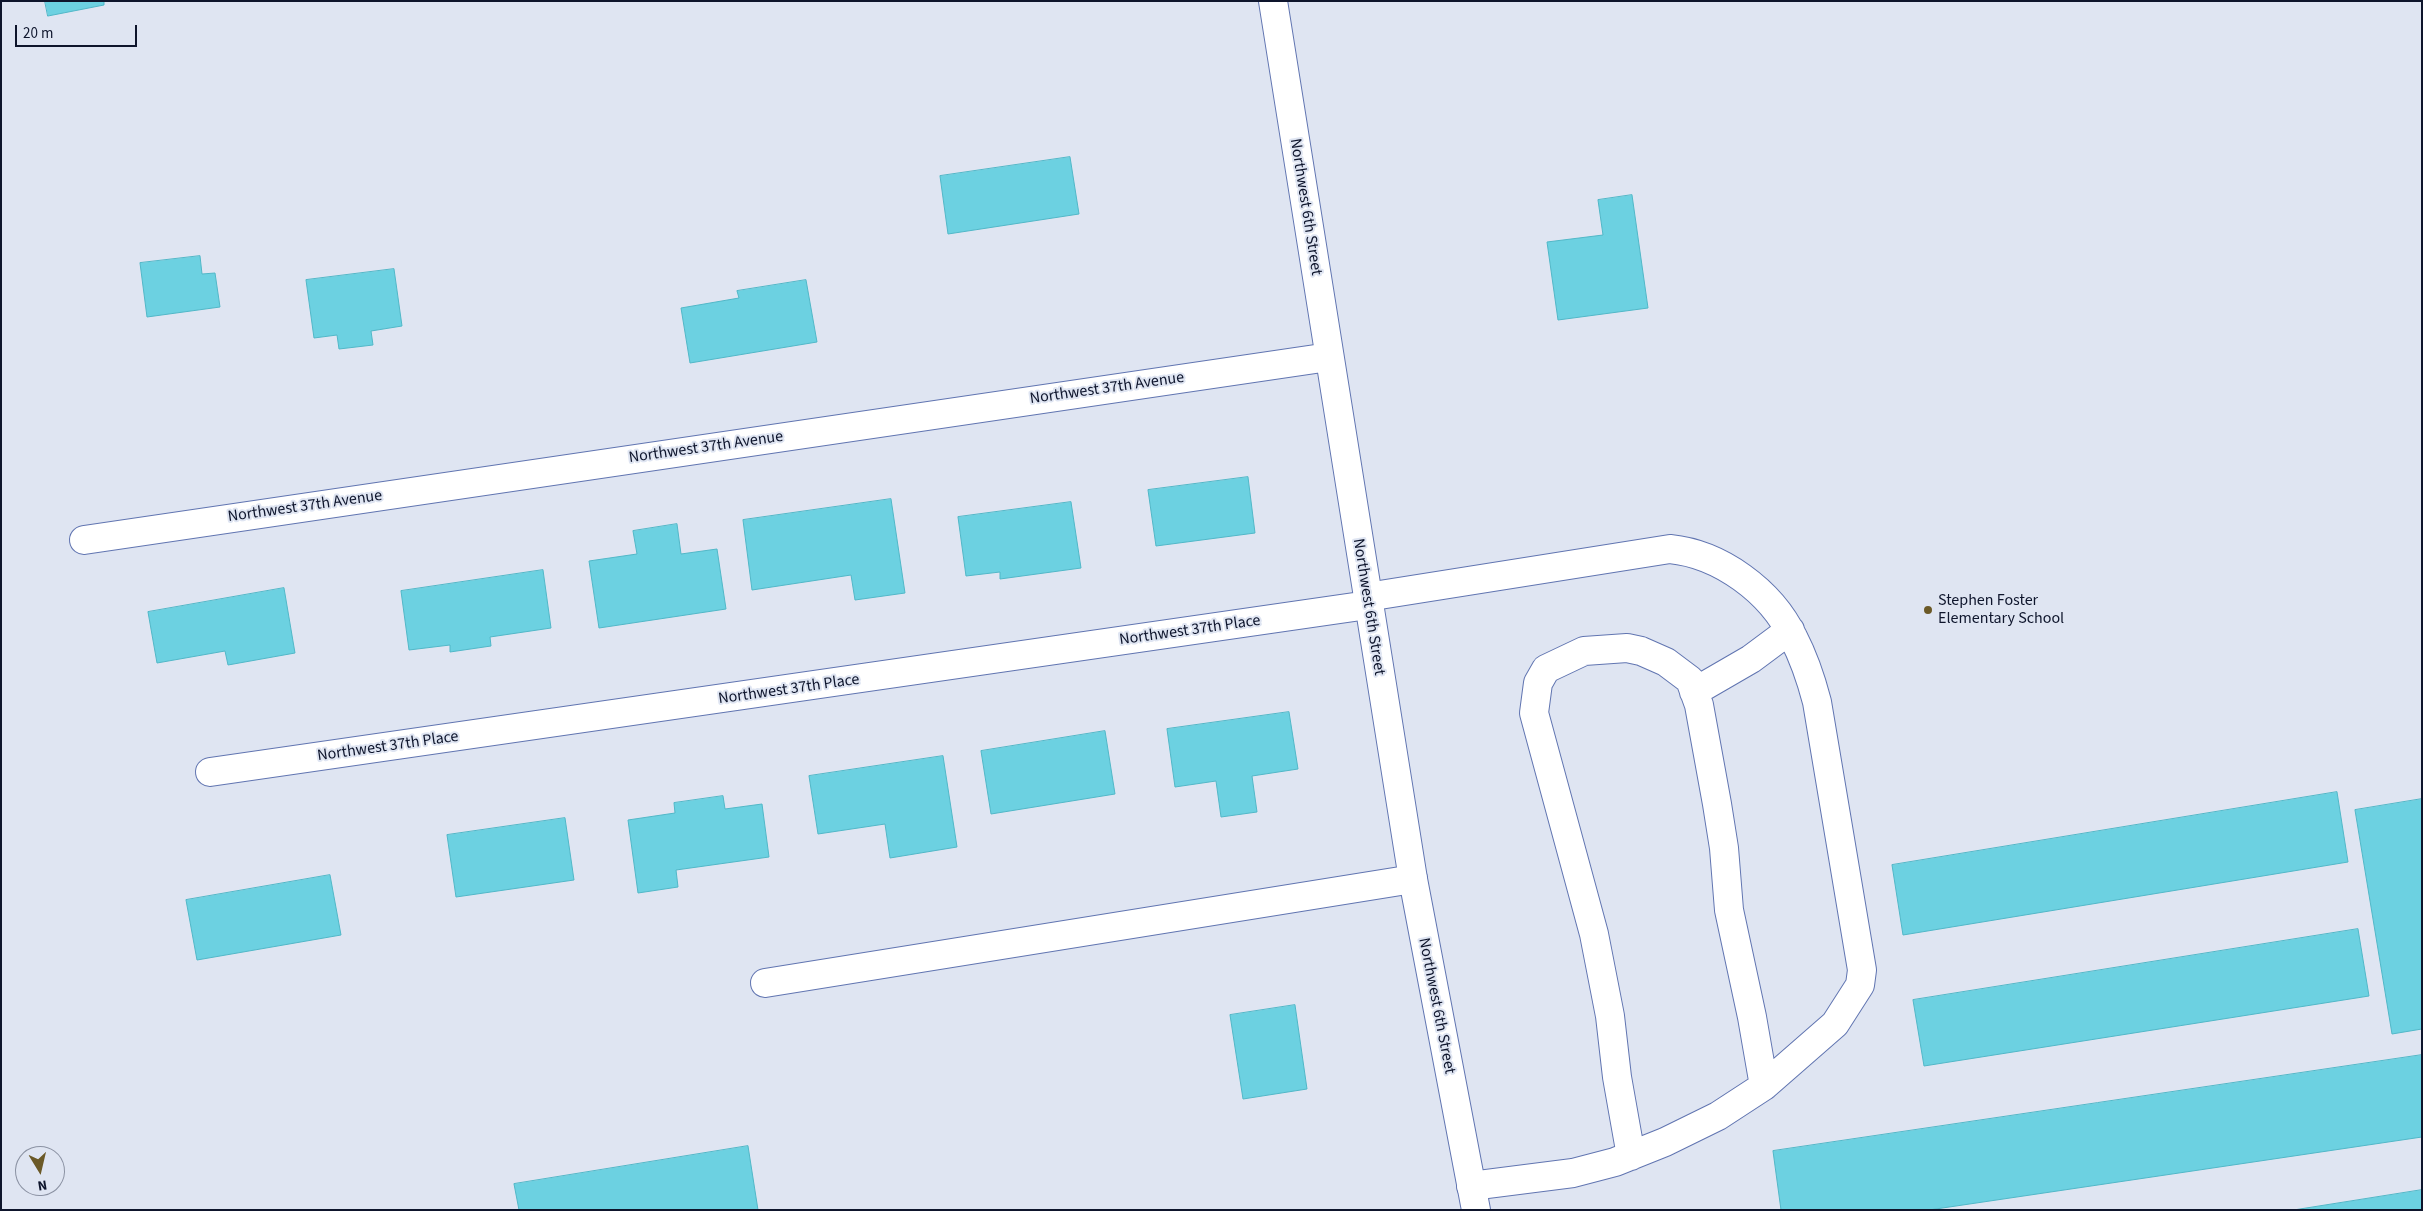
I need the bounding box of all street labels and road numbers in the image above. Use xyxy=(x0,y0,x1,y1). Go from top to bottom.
street label: Northwest 6th Street xyxy=(1285,137,1325,277)
street label: Northwest 37th Avenue xyxy=(1029,369,1185,409)
street label: Northwest 37th Avenue xyxy=(628,428,784,468)
street label: Northwest 37th Avenue xyxy=(227,487,383,527)
street label: Northwest 6th Street xyxy=(1348,537,1388,677)
street label: Northwest 37th Place xyxy=(1118,612,1262,650)
street label: Northwest 37th Place xyxy=(717,671,861,709)
street label: Northwest 37th Place xyxy=(316,728,460,766)
street label: Northwest 6th Street xyxy=(1413,936,1459,1076)

